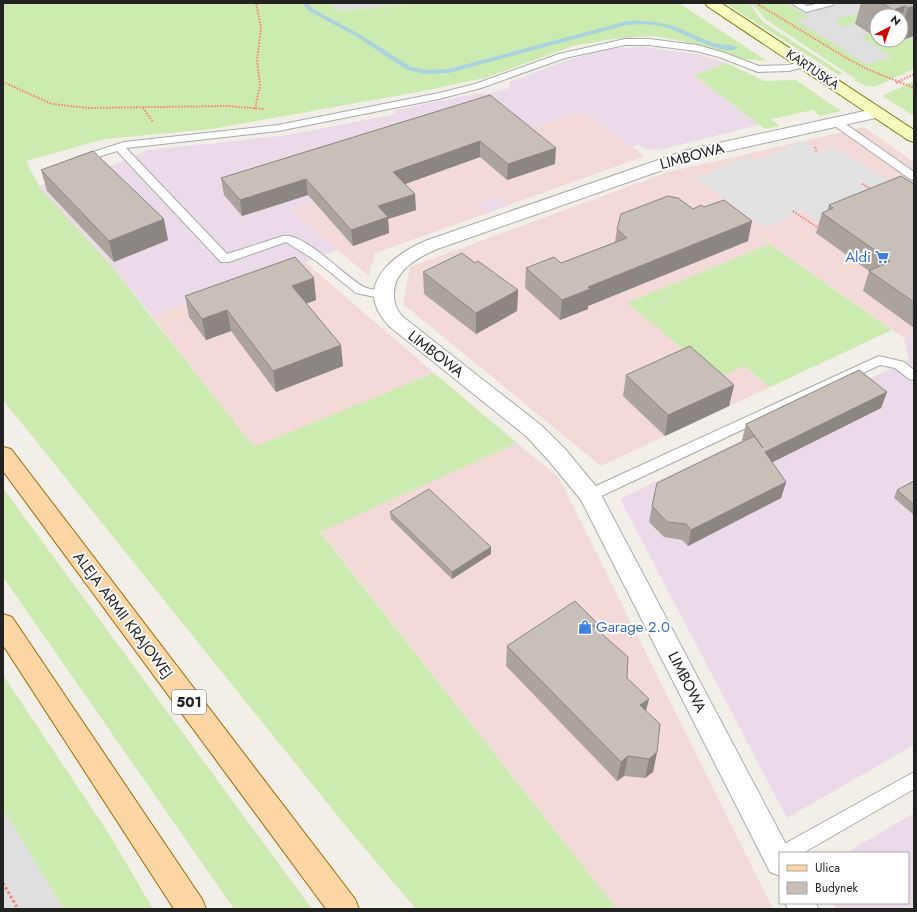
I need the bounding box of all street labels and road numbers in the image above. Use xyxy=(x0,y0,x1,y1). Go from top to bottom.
street label: KARTUSKA xyxy=(782,45,843,94)
street label: LIMBOWA xyxy=(657,137,727,175)
street label: LIMBOWA xyxy=(403,325,469,383)
street label: ALEJA ARMII KRAJOWEJ xyxy=(68,547,178,683)
street label: LIMBOWA xyxy=(662,648,712,716)
road number: 501 xyxy=(172,690,206,714)

